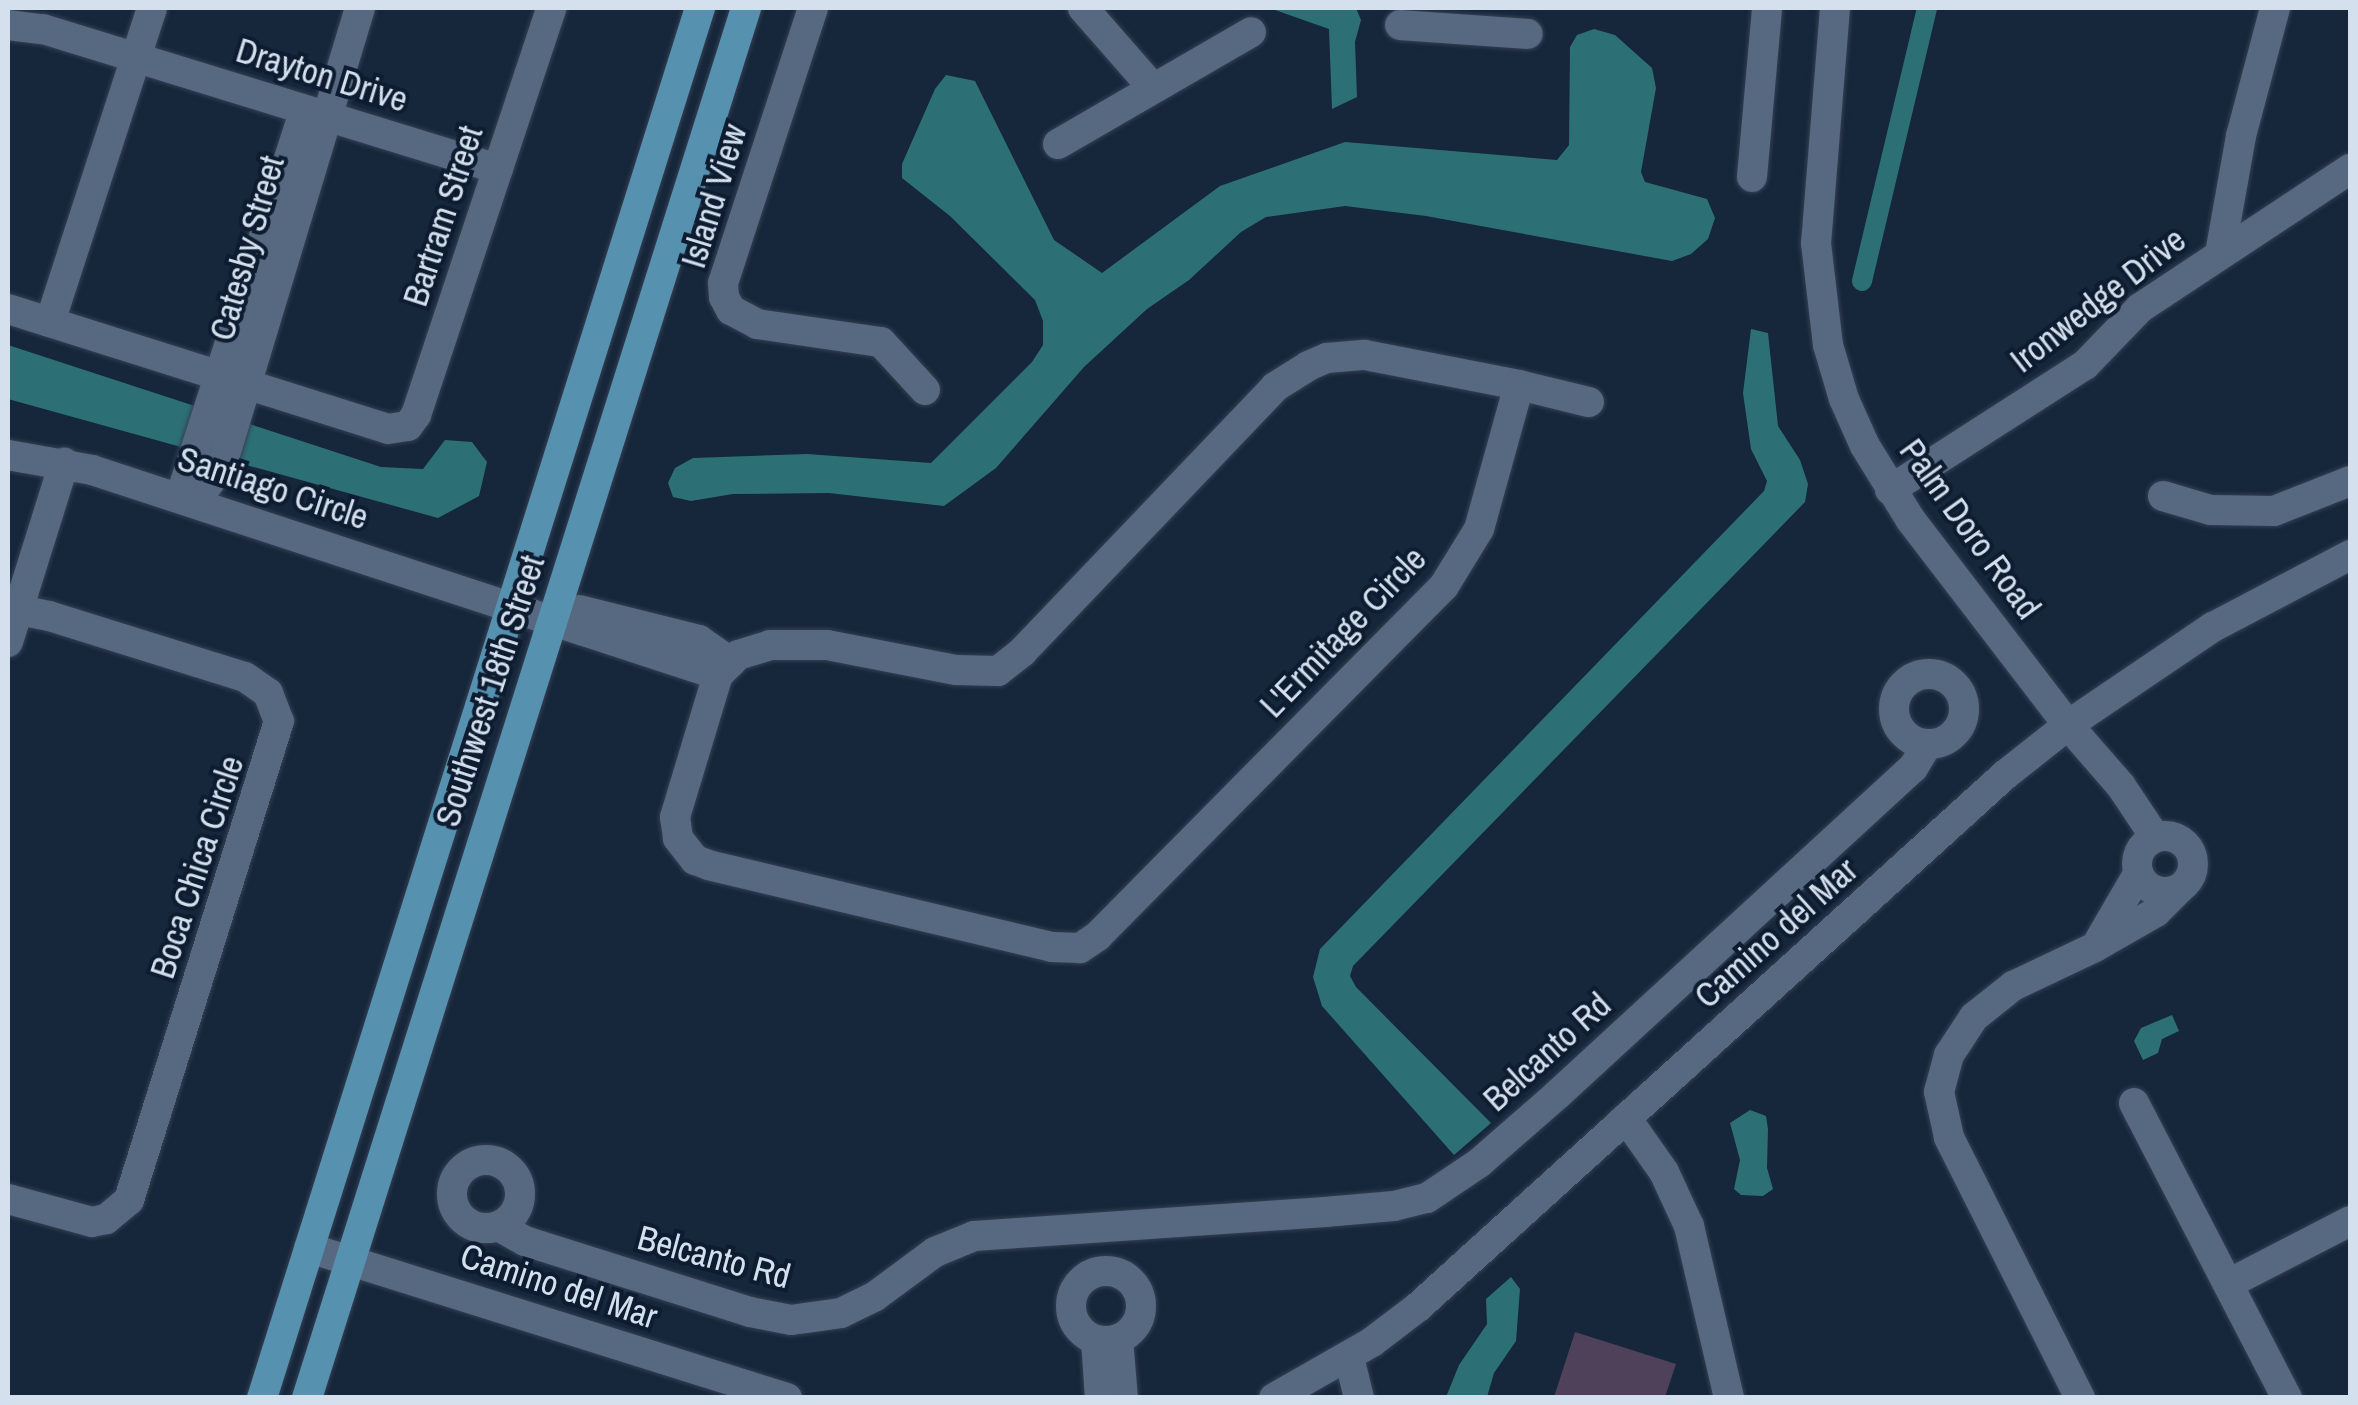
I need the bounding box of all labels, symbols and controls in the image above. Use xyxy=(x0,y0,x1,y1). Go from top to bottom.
street label: Drayton Drive xyxy=(231,29,413,121)
street label: Island View xyxy=(672,119,756,273)
street label: Bartram Street xyxy=(394,121,492,311)
street label: Catesby Street xyxy=(201,151,293,345)
street label: Ironwedge Drive xyxy=(2002,219,2194,381)
street label: Palm Doro Road xyxy=(1891,431,2049,627)
street label: Santiago Circle xyxy=(172,437,374,539)
street label: L'Ermitage Circle xyxy=(1251,538,1435,726)
street label: Southwest 18th Street xyxy=(426,550,554,832)
street label: Boca Chica Circle xyxy=(141,751,253,983)
street label: Camino del Mar xyxy=(1686,849,1866,1017)
street label: Belcanto Rd xyxy=(1475,984,1619,1120)
street label: Belcanto Rd xyxy=(633,1216,795,1298)
street label: Camino del Mar xyxy=(455,1234,663,1338)

